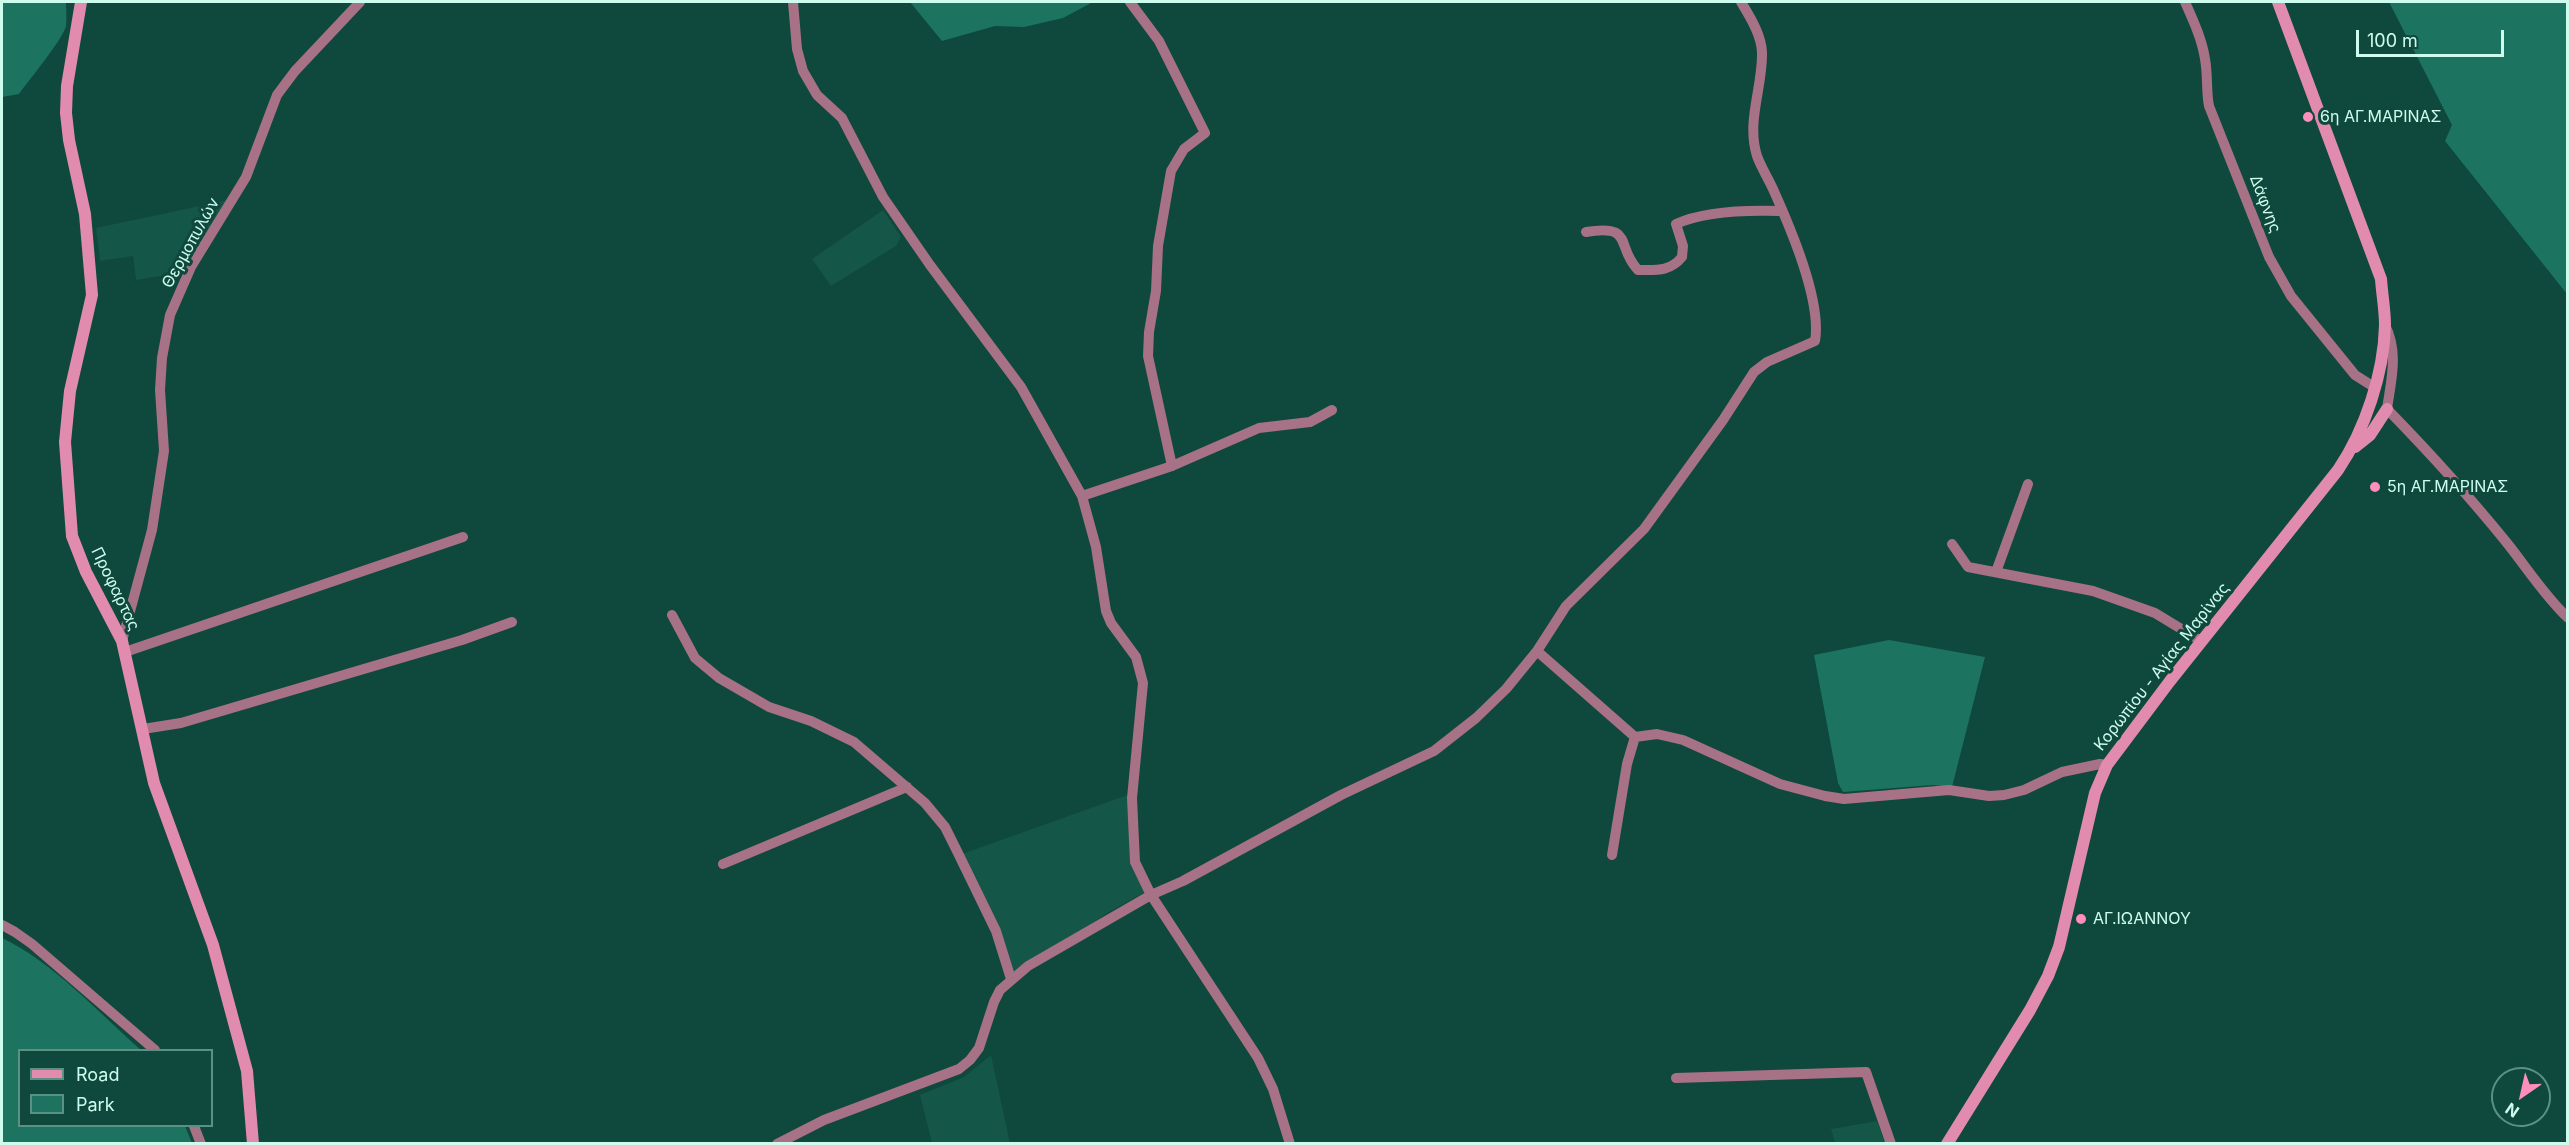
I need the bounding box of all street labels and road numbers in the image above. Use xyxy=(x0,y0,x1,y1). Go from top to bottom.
street label: Δάφνης xyxy=(2245,172,2285,236)
street label: Θερμοπυλών xyxy=(158,194,224,292)
street label: Προφαρτας xyxy=(87,544,143,634)
street label: Κορωπίου - Αγίας Μαρίνας xyxy=(2090,579,2234,755)

